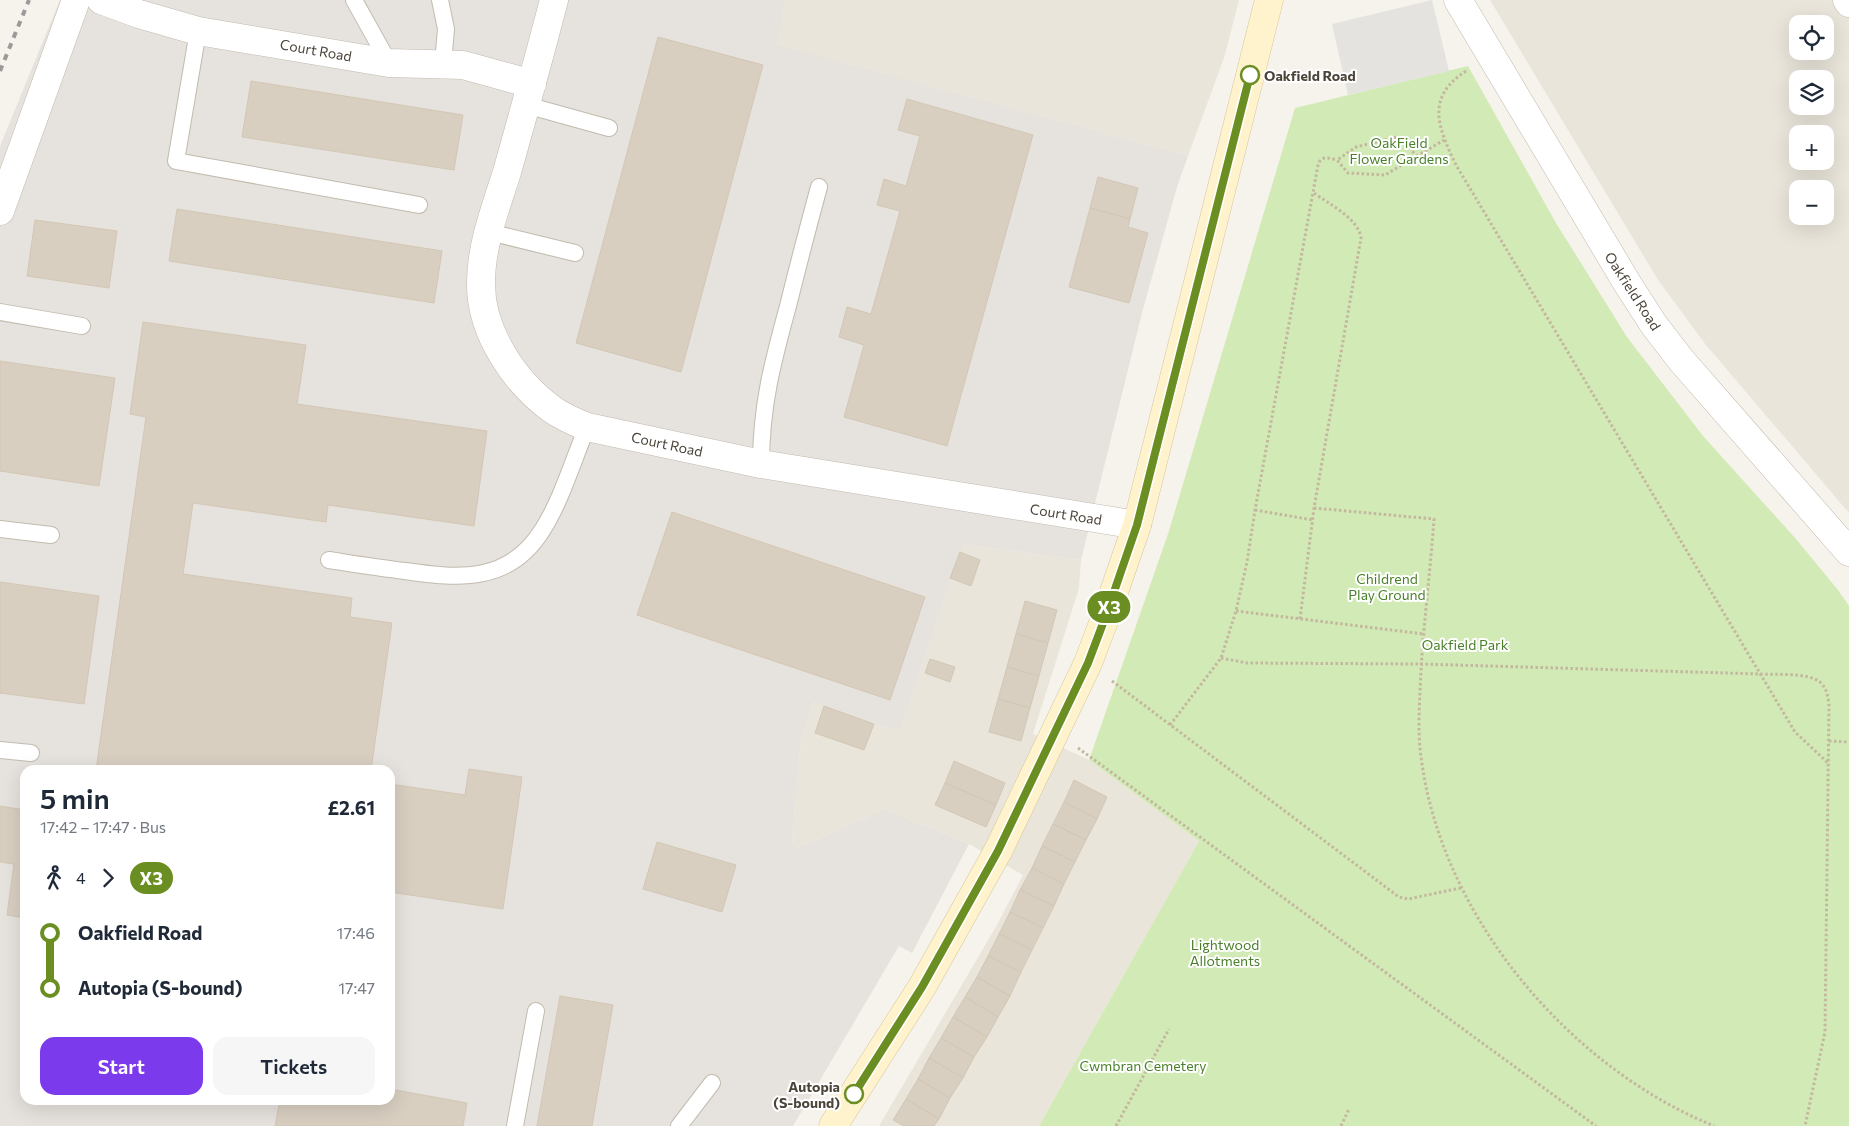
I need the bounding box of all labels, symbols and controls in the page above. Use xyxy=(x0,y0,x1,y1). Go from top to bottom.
map controls xyxy=(1789,15,1834,225)
button: locate xyxy=(1789,15,1834,60)
street label: Court Road xyxy=(279,35,353,65)
marker: Oakfield Road xyxy=(1240,65,1260,85)
place label: Oakfield Road xyxy=(1264,67,1356,84)
button: layers xyxy=(1789,70,1834,115)
button: + xyxy=(1789,125,1834,170)
park label: OakField Flower Gardens xyxy=(1349,134,1449,167)
button: − xyxy=(1789,180,1834,225)
street label: Oakfield Road xyxy=(1601,249,1665,333)
street label: Court Road xyxy=(630,428,704,460)
street label: Court Road xyxy=(1029,500,1103,528)
park label: Childrend Play Ground xyxy=(1348,570,1426,603)
line badge: X3 xyxy=(1086,591,1132,623)
text: X3 xyxy=(1097,596,1121,618)
park label: Oakfield Park xyxy=(1422,636,1509,653)
text: 5 min xyxy=(40,781,110,815)
text: £2.61 xyxy=(328,796,375,819)
text: 17:42 – 17:47 · Bus xyxy=(40,817,166,836)
icon: walk xyxy=(40,864,68,892)
icon: forward xyxy=(94,864,122,892)
text: X3 xyxy=(140,867,163,889)
text: 4 xyxy=(76,868,86,887)
text: Oakfield Road xyxy=(78,921,202,944)
text: 17:46 xyxy=(337,923,375,942)
park label: Lightwood Allotments xyxy=(1190,936,1260,969)
text: Autopia (S-bound) xyxy=(78,976,243,999)
text: 17:47 xyxy=(338,978,375,997)
button: Start xyxy=(40,1037,203,1095)
button: Tickets xyxy=(213,1037,375,1095)
park label: Cwmbran Cemetery xyxy=(1080,1057,1206,1074)
place label: Autopia (S-bound) xyxy=(773,1078,840,1111)
marker: Autopia (S-bound) xyxy=(844,1084,864,1104)

